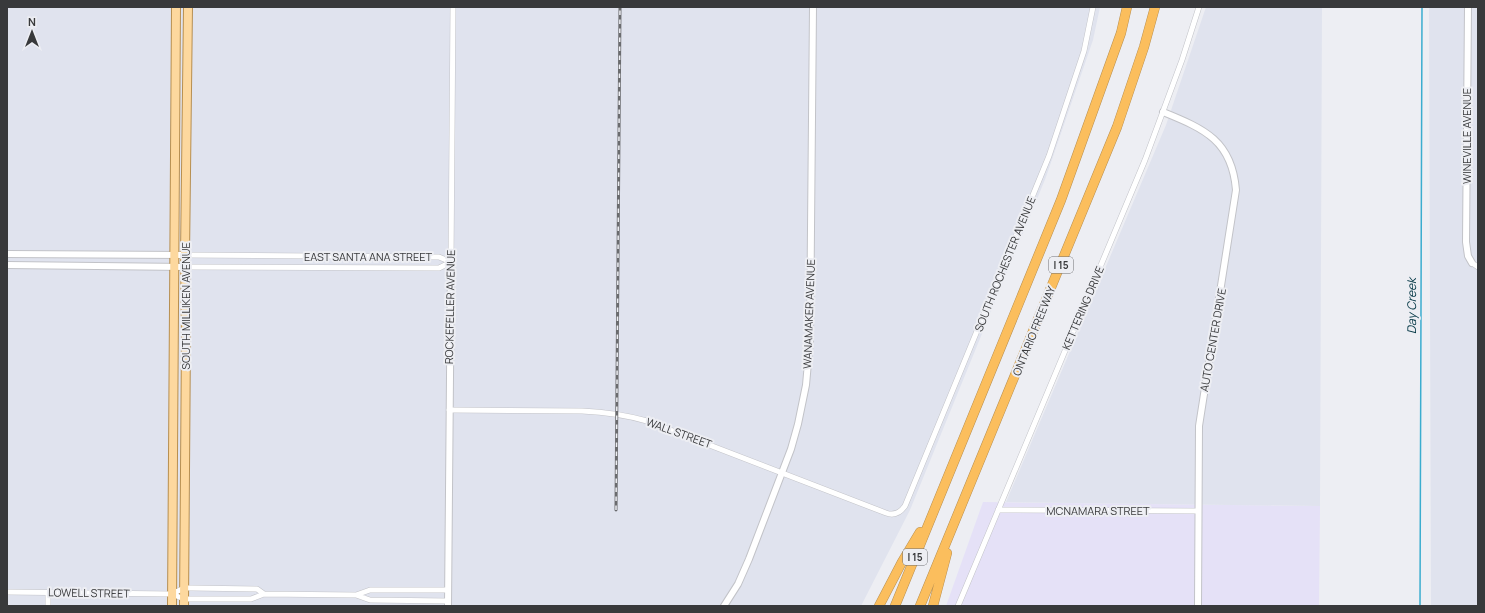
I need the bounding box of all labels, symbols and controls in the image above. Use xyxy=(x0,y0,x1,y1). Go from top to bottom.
north arrow xyxy=(12,12,52,52)
text: N xyxy=(28,14,36,29)
street label: WINEVILLE AVENUE xyxy=(1459,88,1474,184)
street label: SOUTH ROCHESTER AVENUE xyxy=(971,194,1039,334)
street label: SOUTH MILLIKEN AVENUE xyxy=(178,242,193,370)
street label: EAST SANTA ANA STREET xyxy=(304,249,432,264)
street label: ROCKEFELLER AVENUE xyxy=(441,250,458,364)
road number: I 15 xyxy=(1049,257,1073,273)
street label: WANAMAKER AVENUE xyxy=(799,259,818,369)
street label: KETTERING DRIVE xyxy=(1058,264,1107,352)
water label: Day Creek xyxy=(1403,276,1420,334)
street label: ONTARIO FREEWAY xyxy=(1009,283,1059,378)
street label: AUTO CENTER DRIVE xyxy=(1196,287,1229,393)
street label: WALL STREET xyxy=(644,414,714,451)
street label: MCNAMARA STREET xyxy=(1046,503,1150,518)
road number: I 15 xyxy=(903,549,927,565)
street label: LOWELL STREET xyxy=(48,584,130,601)

